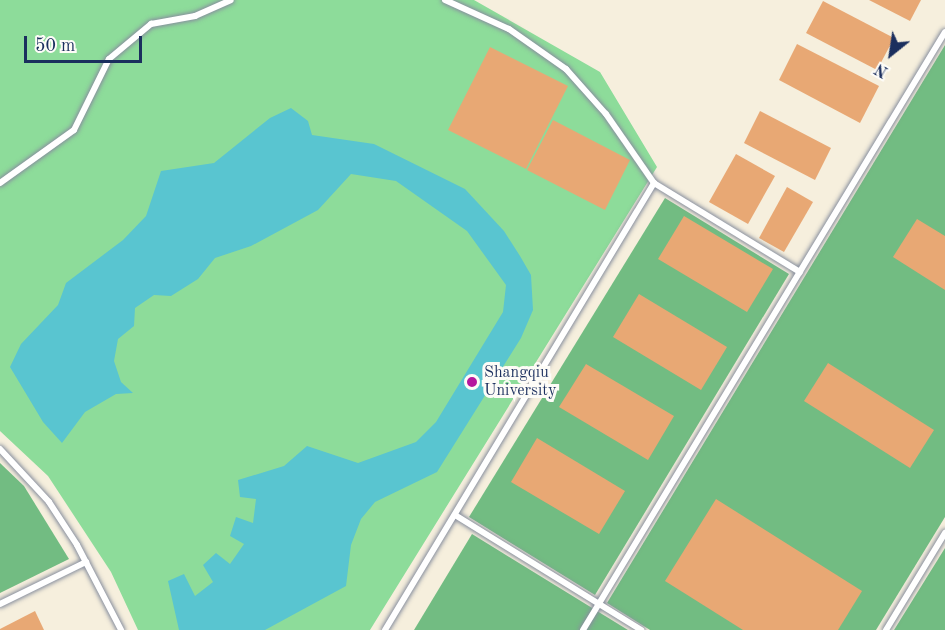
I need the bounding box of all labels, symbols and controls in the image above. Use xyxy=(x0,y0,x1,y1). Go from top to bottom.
scale bar xyxy=(27,24,146,62)
north arrow xyxy=(861,24,921,84)
text: 50 m xyxy=(35,37,75,55)
text: N xyxy=(873,60,891,80)
place label: Shangqiu University xyxy=(484,363,556,401)
marker: Shangqiu University xyxy=(465,375,479,389)

